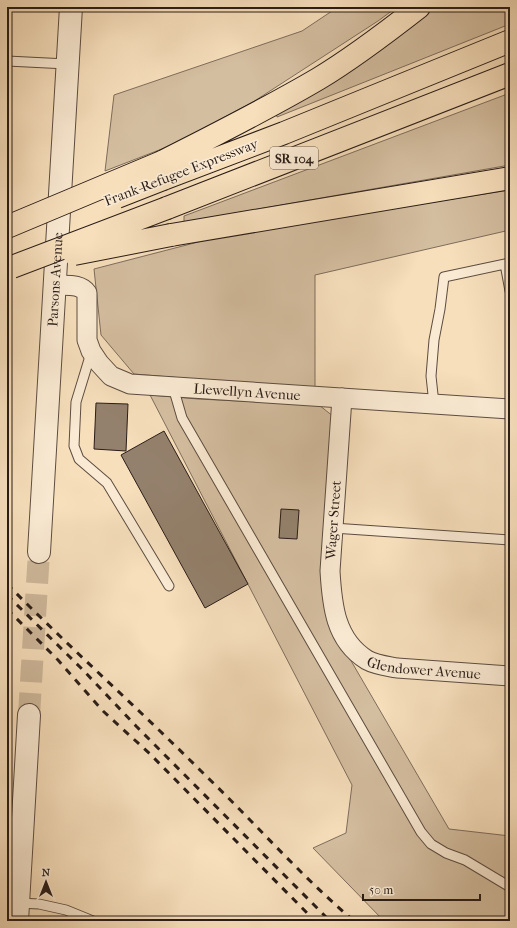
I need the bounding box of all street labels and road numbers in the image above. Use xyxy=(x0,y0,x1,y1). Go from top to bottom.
street label: Frank-Refugee Expressway xyxy=(102,135,261,210)
road number: SR 104 xyxy=(270,147,318,169)
street label: Parsons Avenue xyxy=(44,232,67,327)
street label: Llewellyn Avenue xyxy=(193,380,301,404)
street label: Wager Street xyxy=(322,480,345,561)
street label: Glendower Avenue xyxy=(364,653,481,683)

